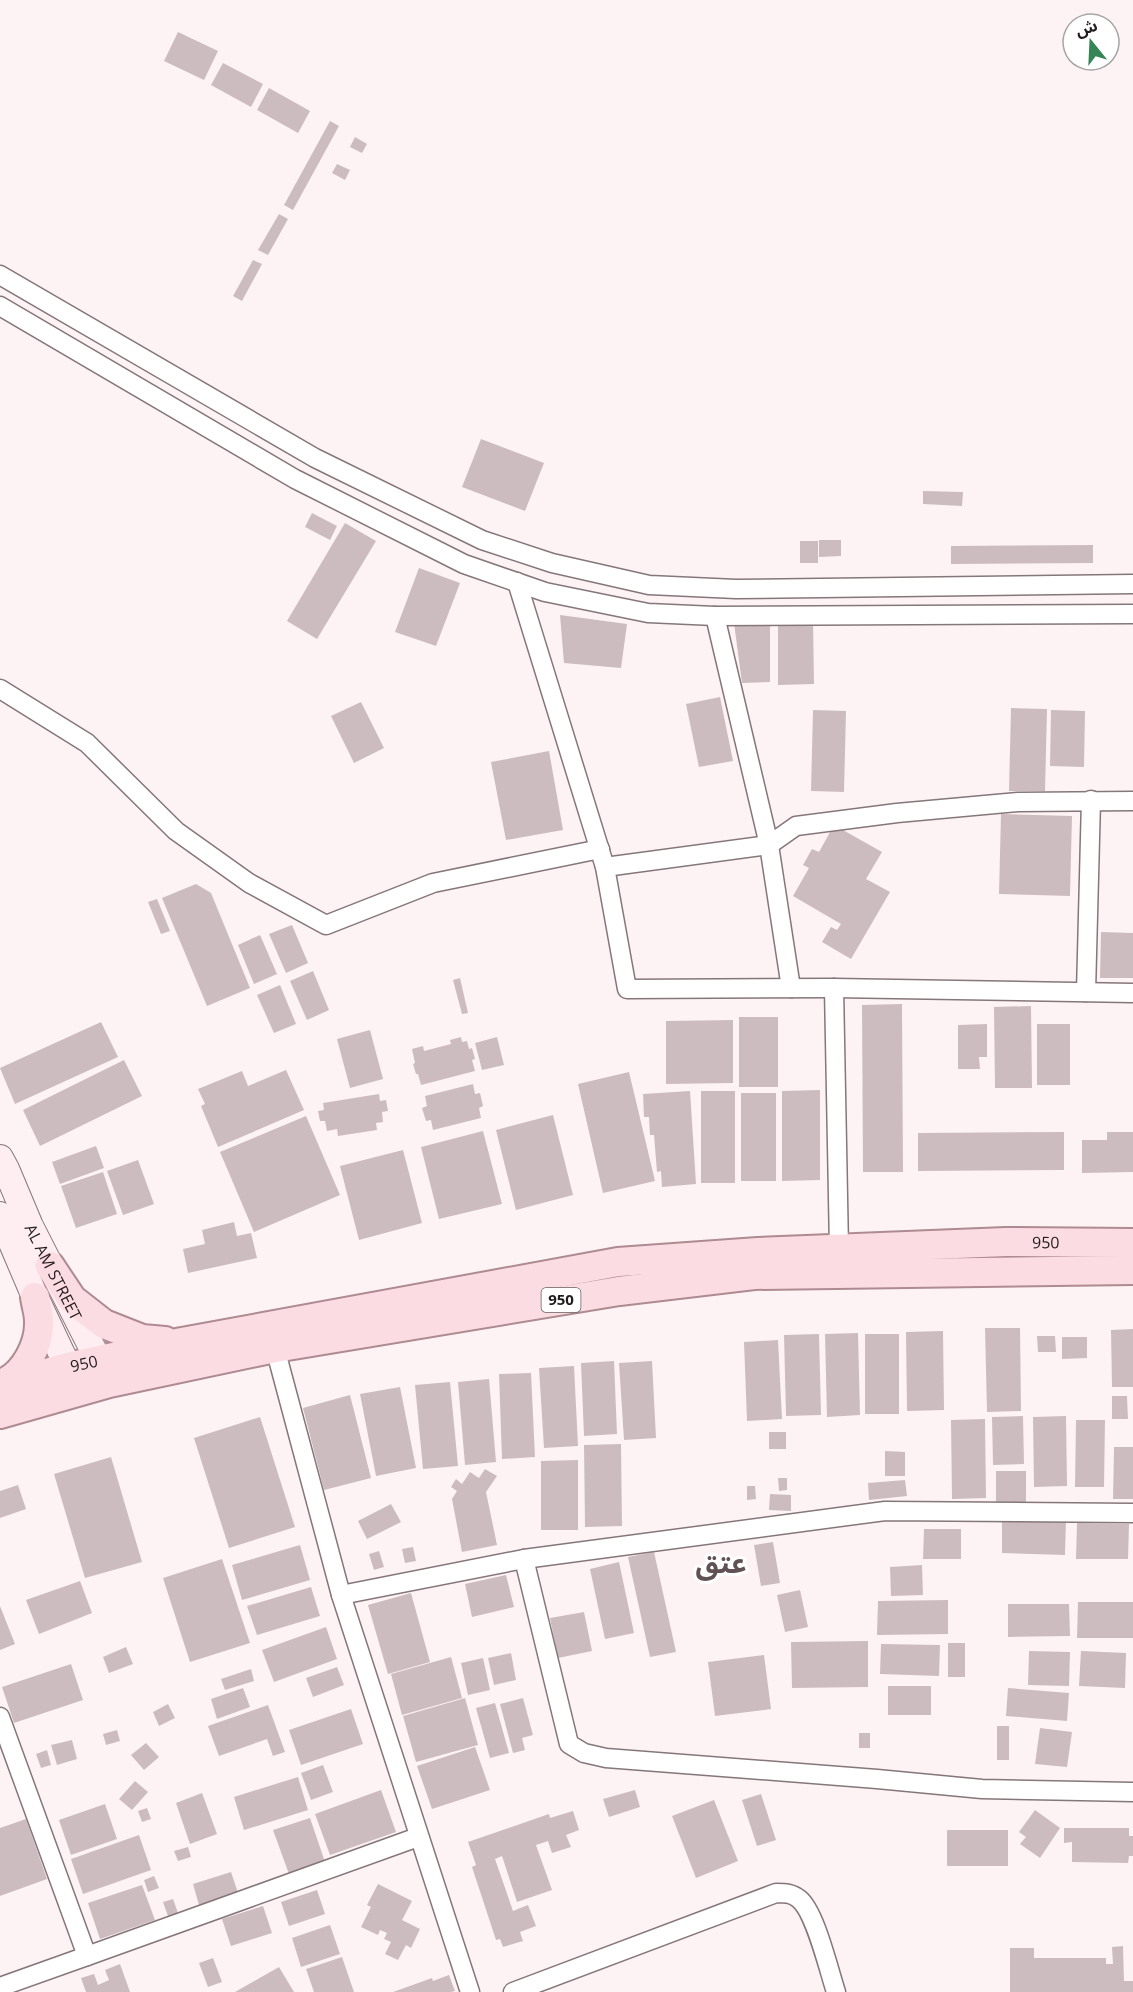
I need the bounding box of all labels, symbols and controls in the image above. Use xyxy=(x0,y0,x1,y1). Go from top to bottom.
north arrow xyxy=(1061,12,1121,72)
text: ش xyxy=(1073,14,1100,42)
street label: AL AM STREET xyxy=(20,1220,87,1324)
street label: 950 xyxy=(1032,1231,1060,1253)
road number: 950 xyxy=(542,1288,580,1312)
street label: 950 xyxy=(68,1350,100,1377)
district label: عتق xyxy=(696,1543,747,1581)

